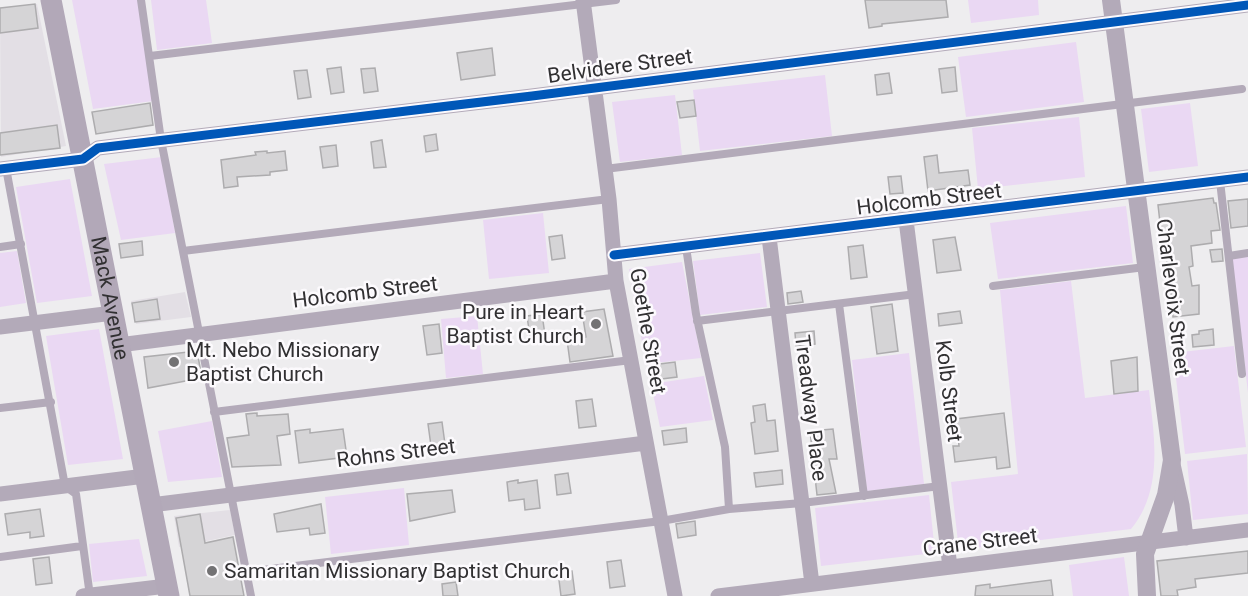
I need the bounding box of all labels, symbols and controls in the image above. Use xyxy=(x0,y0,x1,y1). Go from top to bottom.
street label: Belvidere Street xyxy=(546,44,694,88)
street label: Holcomb Street xyxy=(855,178,1003,220)
street label: Charlevoix Street xyxy=(1151,217,1195,377)
street label: Mack Avenue xyxy=(86,234,134,362)
street label: Goethe Street xyxy=(625,266,671,396)
street label: Holcomb Street xyxy=(291,271,439,313)
place label: Pure in Heart Baptist Church xyxy=(447,300,584,348)
marker: Pure in Heart Baptist Church xyxy=(589,317,603,331)
street label: Treadway Place xyxy=(790,333,832,483)
place label: Mt. Nebo Missionary Baptist Church xyxy=(186,338,380,386)
street label: Kolb Street xyxy=(931,339,967,443)
marker: Mt. Nebo Missionary Baptist Church xyxy=(167,355,181,369)
street label: Rohns Street xyxy=(335,434,457,472)
street label: Crane Street xyxy=(921,523,1039,561)
place label: Samaritan Missionary Baptist Church xyxy=(224,559,570,583)
marker: Samaritan Missionary Baptist Church xyxy=(205,564,219,578)

